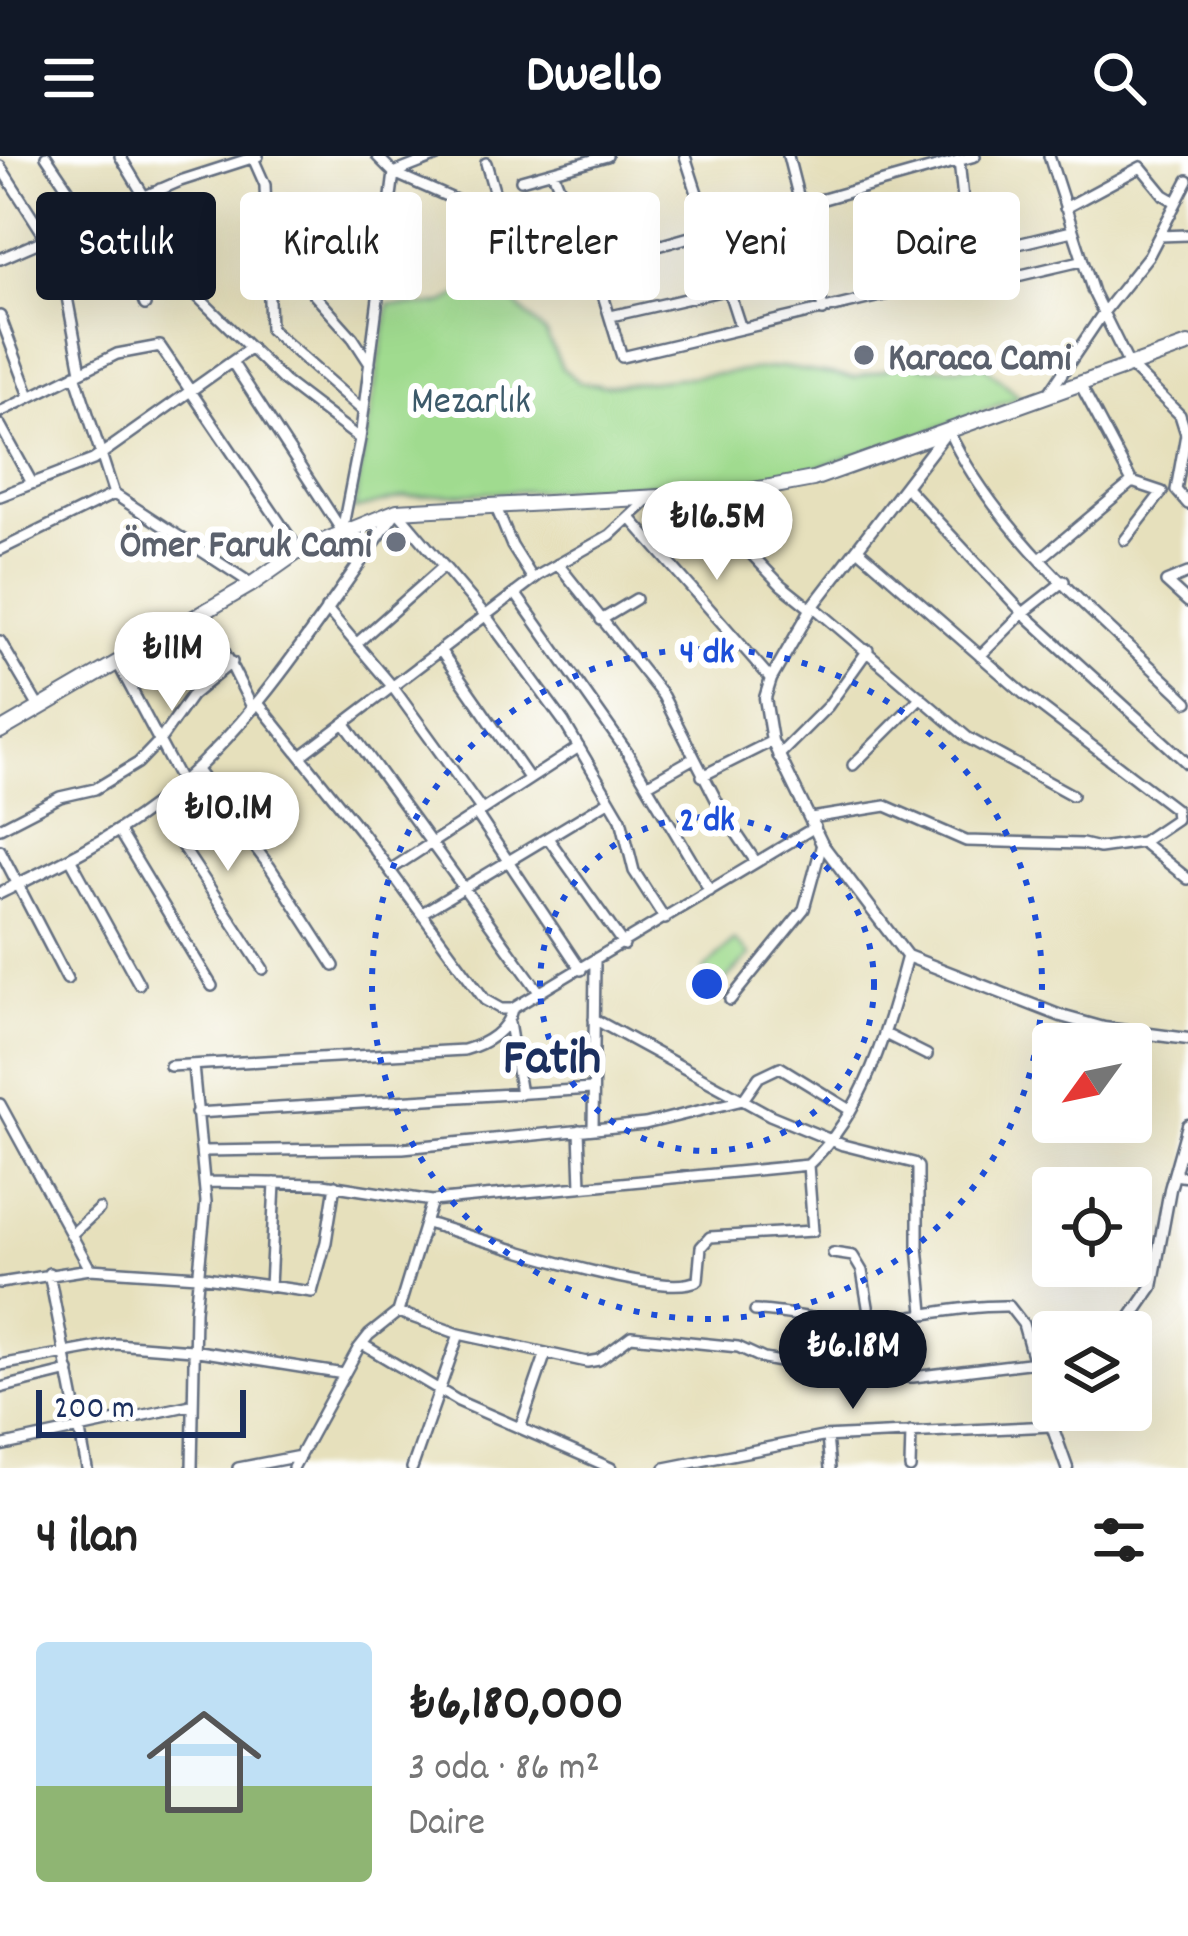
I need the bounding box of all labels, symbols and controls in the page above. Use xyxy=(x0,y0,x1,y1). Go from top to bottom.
text: Dwello xyxy=(526,40,662,117)
icon: menu xyxy=(36,45,102,111)
icon: search xyxy=(1086,45,1152,111)
chip: Satılık xyxy=(36,192,216,300)
chip: Kiralık xyxy=(240,192,422,300)
chip: Filtreler xyxy=(446,192,660,300)
chip: Yeni xyxy=(684,192,829,300)
chip: Daire xyxy=(853,192,1020,300)
place label: Karaca Cami xyxy=(888,334,1071,389)
marker: Karaca Cami xyxy=(851,342,877,368)
park label: Mezarlık xyxy=(411,377,531,432)
pin: ₺16.5M xyxy=(619,481,815,583)
text: ₺16.5M xyxy=(669,492,765,547)
place label: Ömer Faruk Cami xyxy=(120,521,372,576)
marker: Ömer Faruk Cami xyxy=(383,529,409,555)
pin: ₺11M xyxy=(101,612,243,714)
text: ₺11M xyxy=(141,623,203,678)
text: 4 dk xyxy=(680,629,735,681)
pin: ₺10.1M xyxy=(130,772,326,874)
text: ₺10.1M xyxy=(183,783,273,838)
text: 2 dk xyxy=(679,797,735,849)
centre of rings xyxy=(686,963,728,1005)
north arrow xyxy=(1032,1023,1152,1143)
map controls xyxy=(1032,1023,1152,1431)
district label: Fatih xyxy=(503,1026,601,1098)
button: locate xyxy=(1032,1167,1152,1287)
pin: ₺6.18M xyxy=(755,1310,951,1412)
button: layers xyxy=(1032,1311,1152,1431)
text: ₺6.18M xyxy=(806,1321,900,1376)
scale bar xyxy=(36,1384,246,1437)
text: 200 m xyxy=(54,1387,135,1434)
text: 4 ilan xyxy=(36,1504,138,1576)
icon: filters xyxy=(1086,1507,1152,1573)
text: ₺6,180,000 xyxy=(408,1671,624,1743)
icon: home xyxy=(132,1690,276,1834)
text: 3 oda · 86 m² xyxy=(408,1743,600,1798)
text: Daire xyxy=(408,1798,485,1853)

